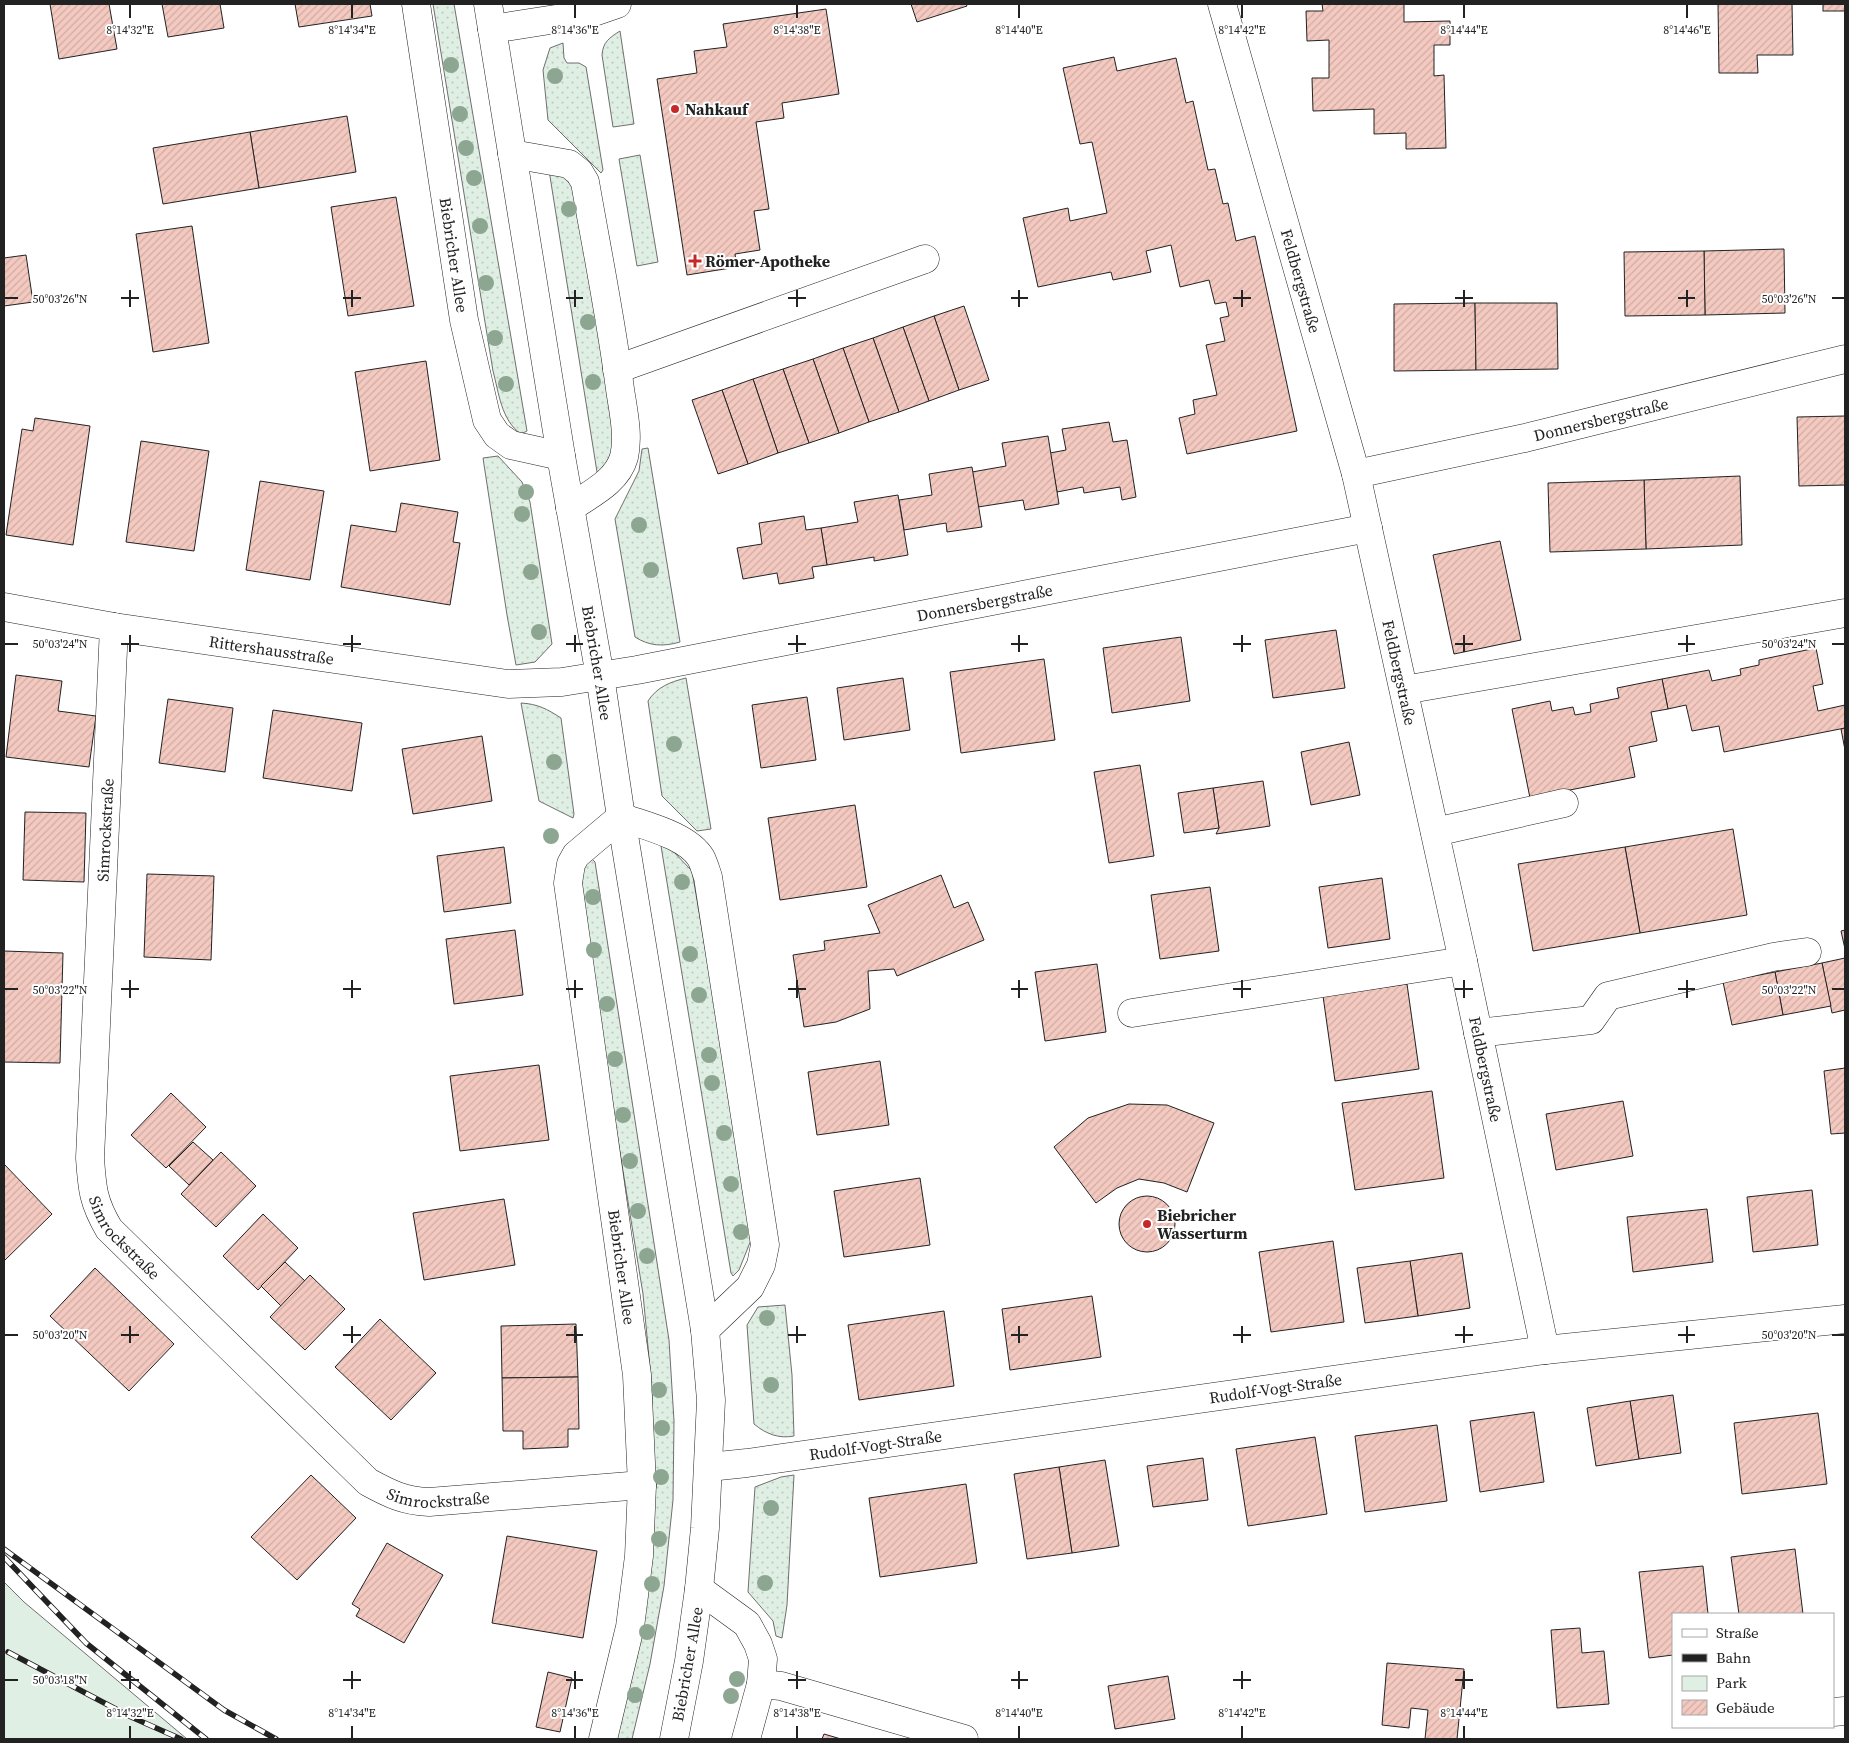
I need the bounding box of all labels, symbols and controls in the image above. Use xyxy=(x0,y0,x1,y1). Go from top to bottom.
text: 8°14'32"E xyxy=(106,22,154,38)
text: 8°14'34"E xyxy=(328,22,376,38)
text: 8°14'36"E xyxy=(551,22,599,38)
text: 8°14'38"E xyxy=(773,22,821,38)
text: 8°14'40"E xyxy=(995,22,1043,38)
text: 8°14'42"E xyxy=(1218,22,1266,38)
text: 8°14'44"E xyxy=(1440,22,1488,38)
text: 8°14'46"E xyxy=(1663,22,1711,38)
place label: Nahkauf xyxy=(685,98,750,120)
marker: Nahkauf xyxy=(669,103,681,115)
street label: Biebricher Allee xyxy=(435,196,474,314)
street label: Feldbergstraße xyxy=(1276,226,1326,336)
place label: Römer-Apotheke xyxy=(705,250,830,272)
marker: Römer-Apotheke xyxy=(689,255,701,267)
text: 50°03'26"N xyxy=(32,291,88,307)
text: 50°03'26"N xyxy=(1761,291,1817,307)
street label: Donnersbergstraße xyxy=(1531,392,1671,446)
street label: Donnersbergstraße xyxy=(915,579,1054,626)
street label: Biebricher Allee xyxy=(577,604,617,722)
street label: Feldbergstraße xyxy=(1377,618,1422,727)
street label: Rittershausstraße xyxy=(208,630,335,670)
text: 50°03'24"N xyxy=(32,636,88,652)
text: 50°03'24"N xyxy=(1761,636,1817,652)
street label: Simrockstraße xyxy=(91,778,119,882)
text: 50°03'22"N xyxy=(32,982,88,998)
text: 50°03'22"N xyxy=(1761,982,1817,998)
street label: Feldbergstraße xyxy=(1464,1014,1508,1124)
street label: Simrockstraße xyxy=(84,1193,165,1284)
place label: Biebricher Wasserturm xyxy=(1157,1204,1248,1244)
street label: Biebricher Allee xyxy=(603,1208,641,1326)
marker: Biebricher Wasserturm xyxy=(1141,1218,1153,1230)
text: 50°03'20"N xyxy=(32,1327,88,1343)
text: 50°03'20"N xyxy=(1761,1327,1817,1343)
street label: Rudolf-Vogt-Straße xyxy=(1208,1368,1343,1408)
street label: Rudolf-Vogt-Straße xyxy=(808,1425,943,1465)
street label: Simrockstraße xyxy=(383,1482,491,1513)
street label: Biebricher Allee xyxy=(666,1605,708,1723)
legend xyxy=(1672,1613,1834,1728)
text: Straße xyxy=(1716,1622,1759,1643)
text: Bahn xyxy=(1716,1647,1751,1668)
text: 50°03'18"N xyxy=(32,1672,88,1688)
text: Park xyxy=(1716,1672,1748,1693)
text: Gebäude xyxy=(1716,1697,1775,1718)
text: 8°14'32"E xyxy=(106,1705,154,1721)
text: 8°14'34"E xyxy=(328,1705,376,1721)
text: 8°14'36"E xyxy=(551,1705,599,1721)
text: 8°14'38"E xyxy=(773,1705,821,1721)
text: 8°14'40"E xyxy=(995,1705,1043,1721)
text: 8°14'42"E xyxy=(1218,1705,1266,1721)
text: 8°14'44"E xyxy=(1440,1705,1488,1721)

